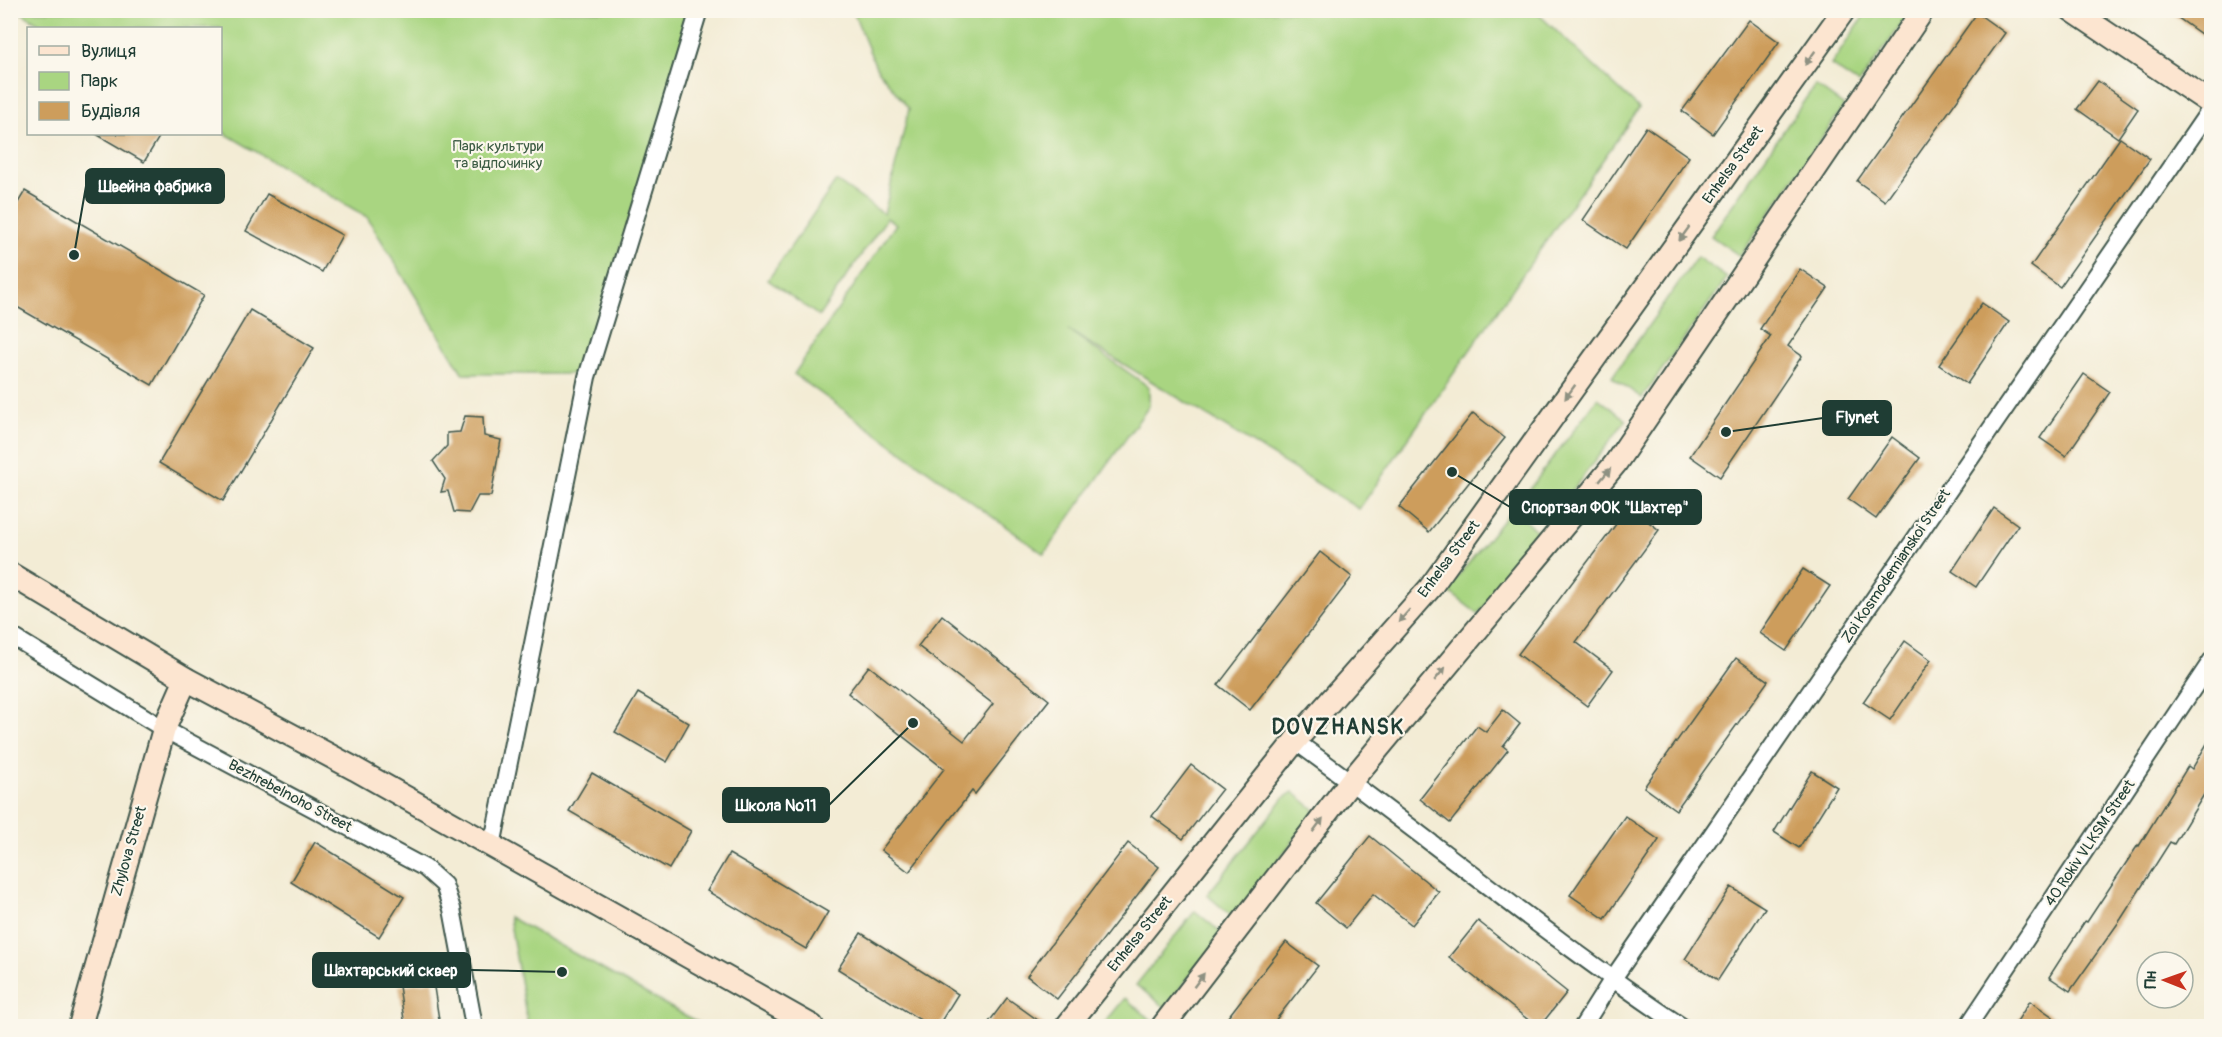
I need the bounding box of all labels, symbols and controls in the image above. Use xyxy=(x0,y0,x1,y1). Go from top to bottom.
legend xyxy=(27,27,222,135)
text: Вулиця xyxy=(81,40,136,63)
one-way arrow xyxy=(1804,51,1816,66)
text: Парк xyxy=(81,70,118,93)
text: Будівля xyxy=(81,100,140,123)
street label: Enhelsa Street xyxy=(1698,121,1768,208)
park label: Парк культури та відпочинку xyxy=(453,137,544,173)
callout: Швейна фабрика xyxy=(86,169,224,203)
text: Швейна фабрика xyxy=(97,177,212,197)
one-way arrow xyxy=(1678,225,1690,241)
one-way arrow xyxy=(1564,384,1576,400)
callout: Flynet xyxy=(1823,401,1891,435)
text: Flynet xyxy=(1835,408,1879,428)
one-way arrow xyxy=(1599,468,1611,483)
street label: Zoi Kosmodemianskoi Street xyxy=(1837,485,1955,647)
callout: Спортзал ФОК "Шахтер" xyxy=(1510,490,1701,524)
text: Спортзал ФОК "Шахтер" xyxy=(1521,498,1689,518)
street label: Enhelsa Street xyxy=(1414,516,1485,601)
one-way arrow xyxy=(1398,609,1411,624)
one-way arrow xyxy=(1434,666,1447,682)
district label: DOVZHANSK xyxy=(1272,714,1404,741)
street label: Bezhrebelnoho Street xyxy=(225,755,356,837)
street label: 40 Rokiv VLKSM Street xyxy=(2041,775,2140,910)
callout: Школа №11 xyxy=(723,788,829,822)
text: Школа №11 xyxy=(734,796,817,816)
street label: Zhylova Street xyxy=(107,803,151,898)
one-way arrow xyxy=(1311,818,1323,833)
street label: Enhelsa Street xyxy=(1104,892,1177,976)
north arrow xyxy=(2135,950,2195,1010)
callout: Шахтарський сквер xyxy=(313,953,470,987)
text: Шахтарський сквер xyxy=(323,961,458,981)
text: Пн xyxy=(2141,971,2161,989)
one-way arrow xyxy=(1193,972,1205,988)

